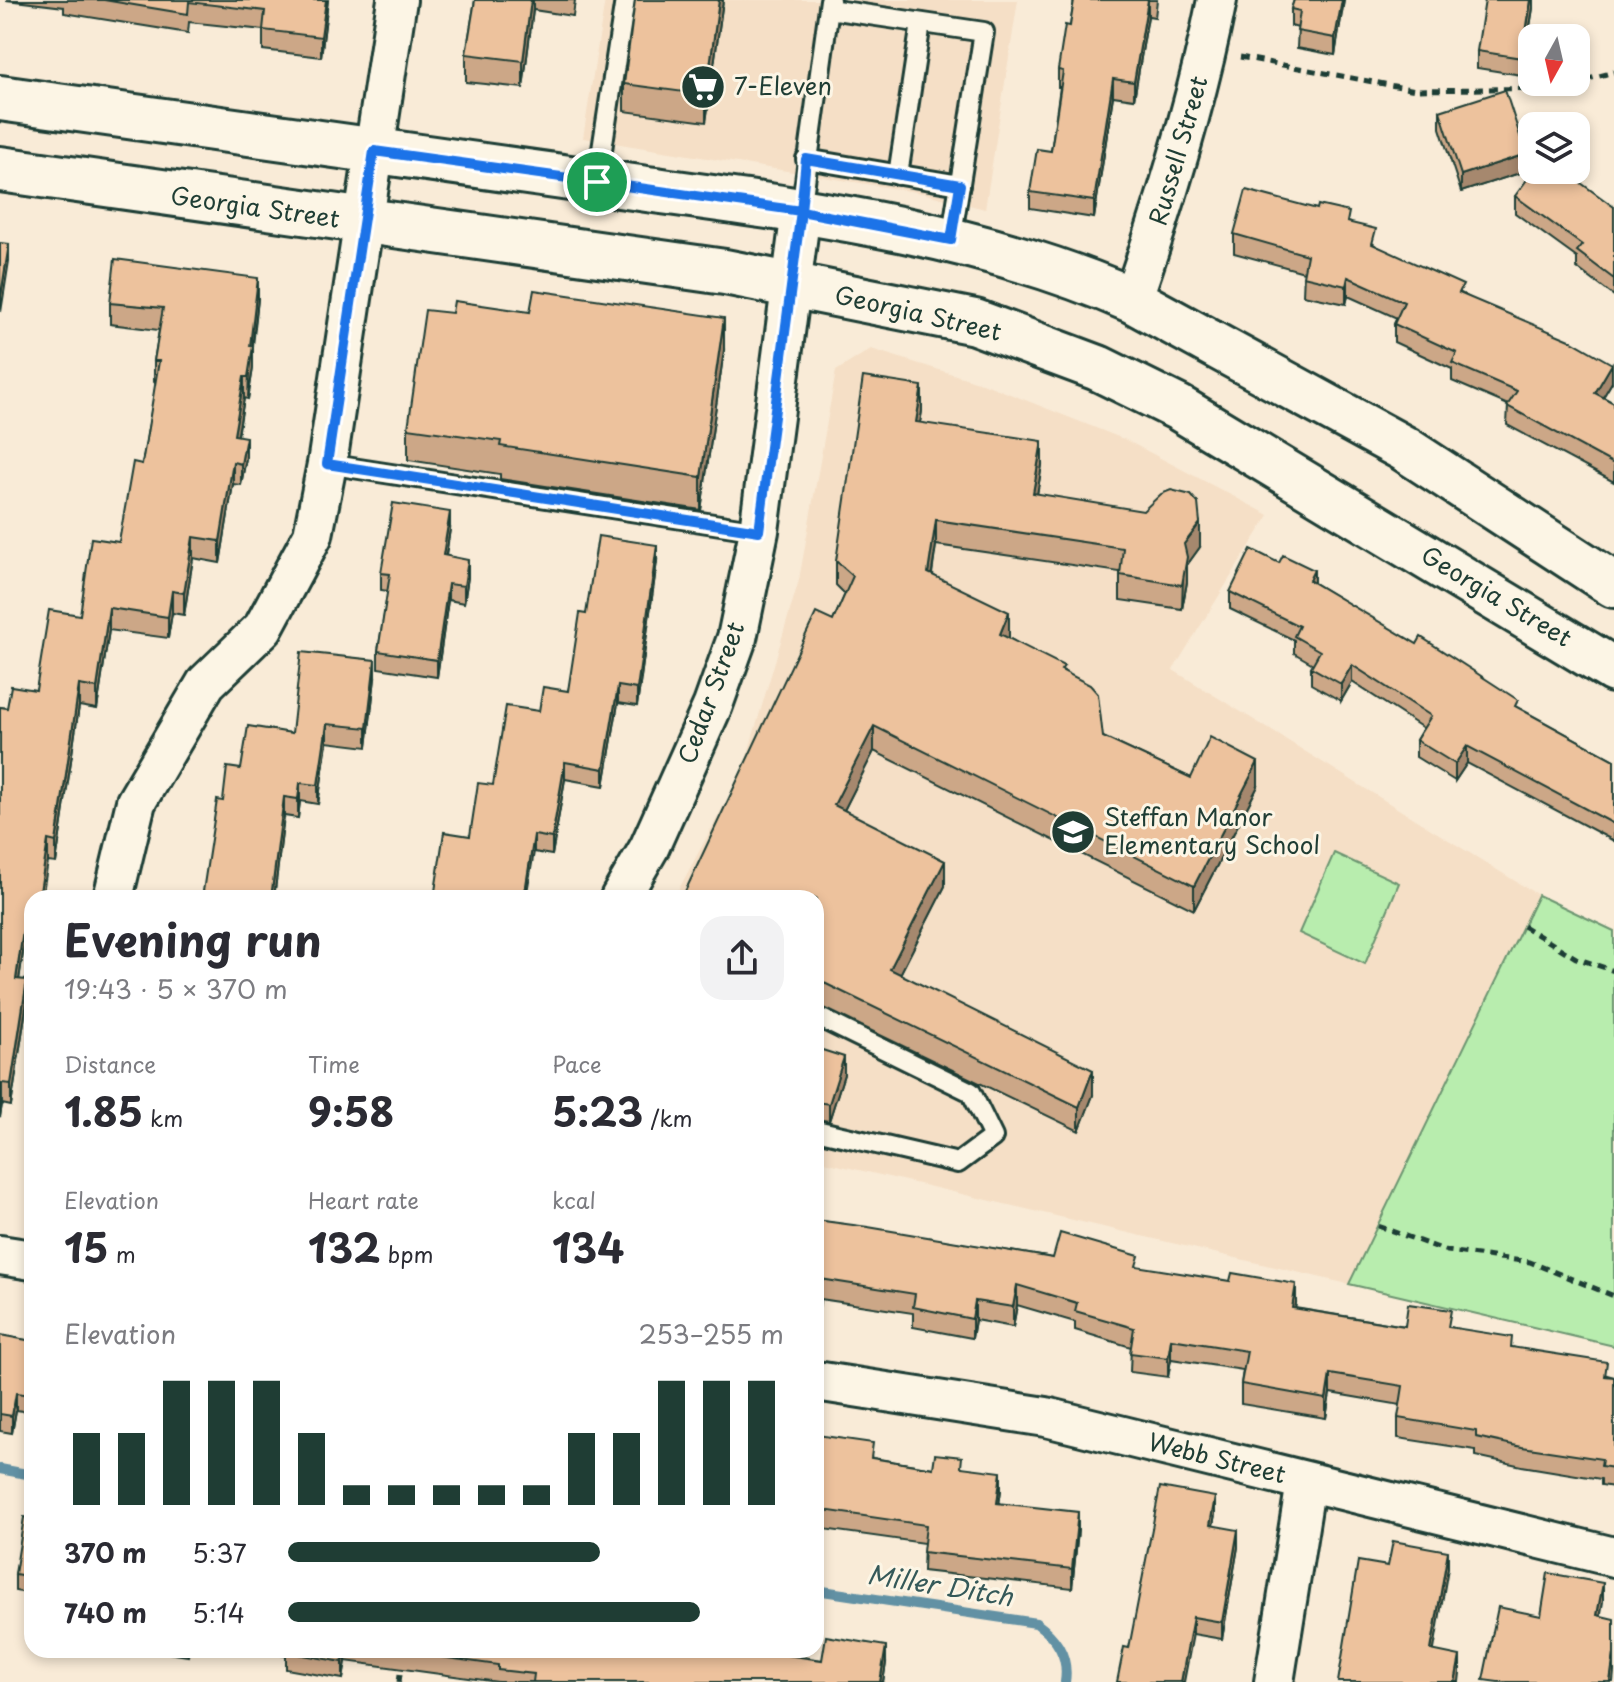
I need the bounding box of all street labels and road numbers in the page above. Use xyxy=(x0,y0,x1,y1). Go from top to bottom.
street label: Russell Street xyxy=(1139,71,1216,230)
street label: Georgia Street xyxy=(168,176,342,236)
street label: Georgia Street xyxy=(831,275,1006,349)
street label: Georgia Street xyxy=(1415,536,1579,655)
street label: Cedar Street xyxy=(668,616,753,768)
street label: Webb Street xyxy=(1145,1423,1290,1492)

